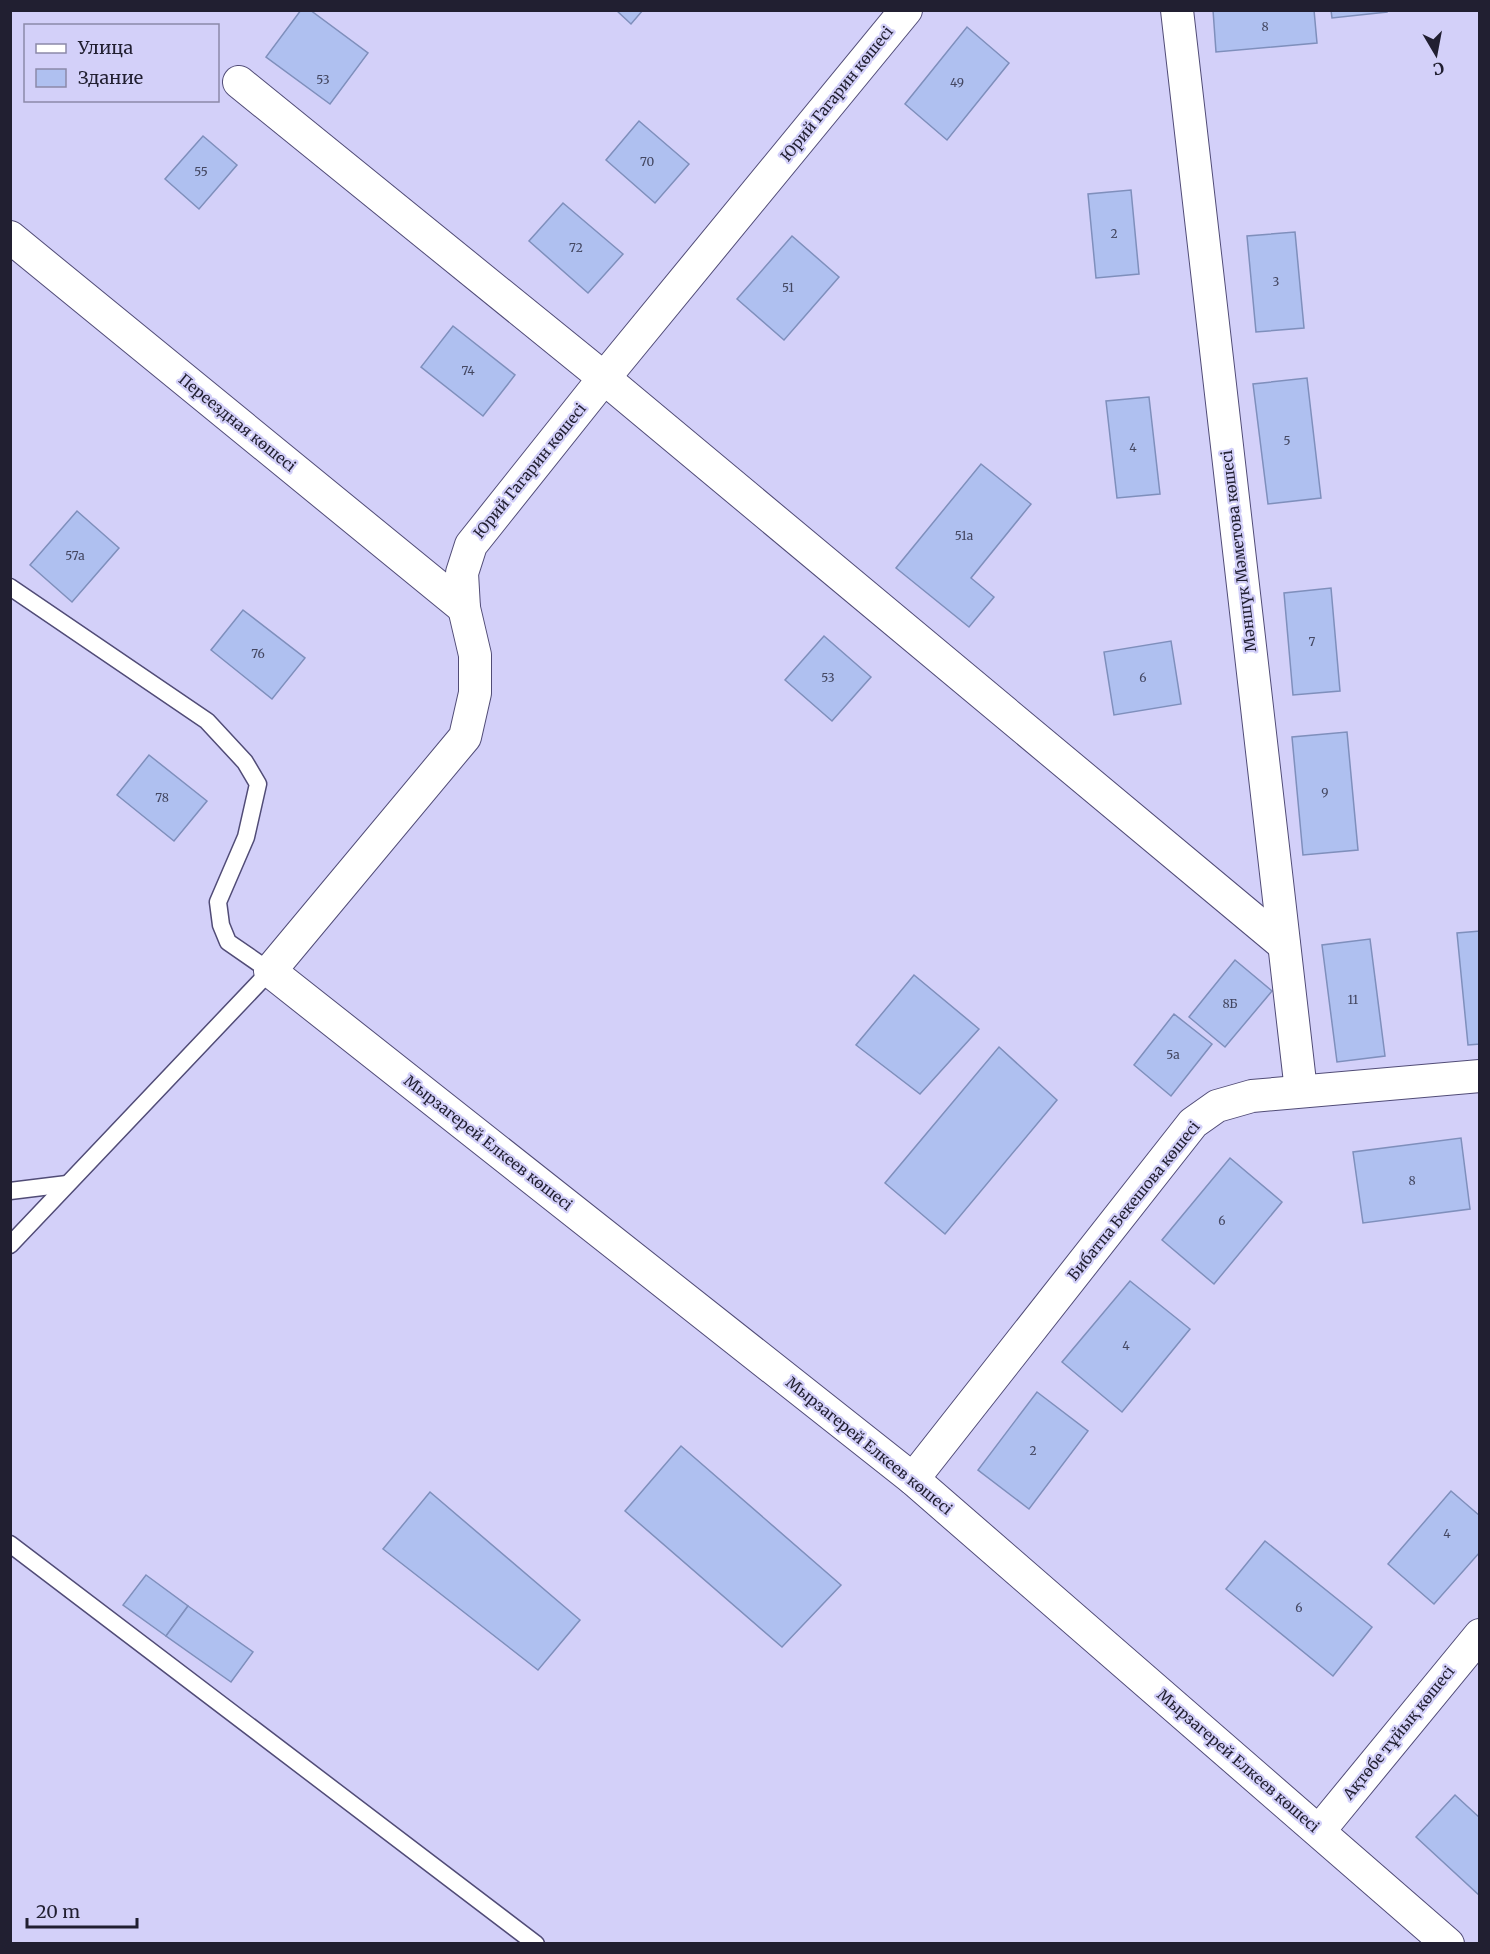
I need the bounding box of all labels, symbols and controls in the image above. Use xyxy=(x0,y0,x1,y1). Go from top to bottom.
house number: 8 xyxy=(1261,19,1269,34)
street label: Юрий Гагарин көшесі xyxy=(776,22,897,165)
legend xyxy=(24,24,219,102)
north arrow xyxy=(1406,24,1466,84)
text: Улица xyxy=(77,36,133,59)
text: С xyxy=(1432,58,1446,80)
text: Здание xyxy=(78,66,143,89)
house number: 53 xyxy=(316,72,330,87)
house number: 49 xyxy=(950,75,964,90)
house number: 70 xyxy=(640,154,654,169)
house number: 55 xyxy=(194,164,208,179)
house number: 2 xyxy=(1110,226,1118,241)
house number: 72 xyxy=(569,240,583,255)
house number: 3 xyxy=(1273,274,1280,289)
house number: 51 xyxy=(782,280,794,295)
house number: 74 xyxy=(461,363,475,378)
street label: Переездная көшесі xyxy=(175,370,300,476)
street label: Юрий Гагарин көшесі xyxy=(469,399,590,542)
house number: 5 xyxy=(1283,433,1291,448)
house number: 4 xyxy=(1129,440,1137,455)
street label: Мәншүк Мәметова көшесі xyxy=(1217,449,1260,653)
house number: 51а xyxy=(955,528,974,543)
house number: 57а xyxy=(65,548,85,563)
house number: 7 xyxy=(1309,634,1316,649)
house number: 76 xyxy=(251,646,265,661)
house number: 53 xyxy=(821,670,835,685)
house number: 6 xyxy=(1139,670,1147,685)
house number: 9 xyxy=(1321,785,1329,800)
house number: 78 xyxy=(155,790,169,805)
house number: 11 xyxy=(1348,992,1359,1007)
house number: 8Б xyxy=(1222,996,1238,1011)
house number: 5а xyxy=(1166,1047,1180,1062)
street label: Мырзагерей Елкеев көшесі xyxy=(400,1071,576,1214)
street label: Бибатпа Бекешова көшесі xyxy=(1063,1117,1204,1284)
house number: 8 xyxy=(1408,1173,1416,1188)
house number: 6 xyxy=(1218,1213,1226,1228)
house number: 4 xyxy=(1122,1338,1130,1353)
street label: Мырзагерей Елкеев көшесі xyxy=(782,1373,956,1519)
house number: 2 xyxy=(1029,1443,1037,1458)
house number: 4 xyxy=(1443,1526,1451,1541)
house number: 6 xyxy=(1295,1600,1303,1615)
street label: Ақтөбе тұйық көшесі xyxy=(1338,1662,1458,1804)
street label: Мырзагерей Елкеев көшесі xyxy=(1153,1685,1323,1836)
scale bar xyxy=(27,1891,136,1929)
text: 20 m xyxy=(36,1900,80,1923)

